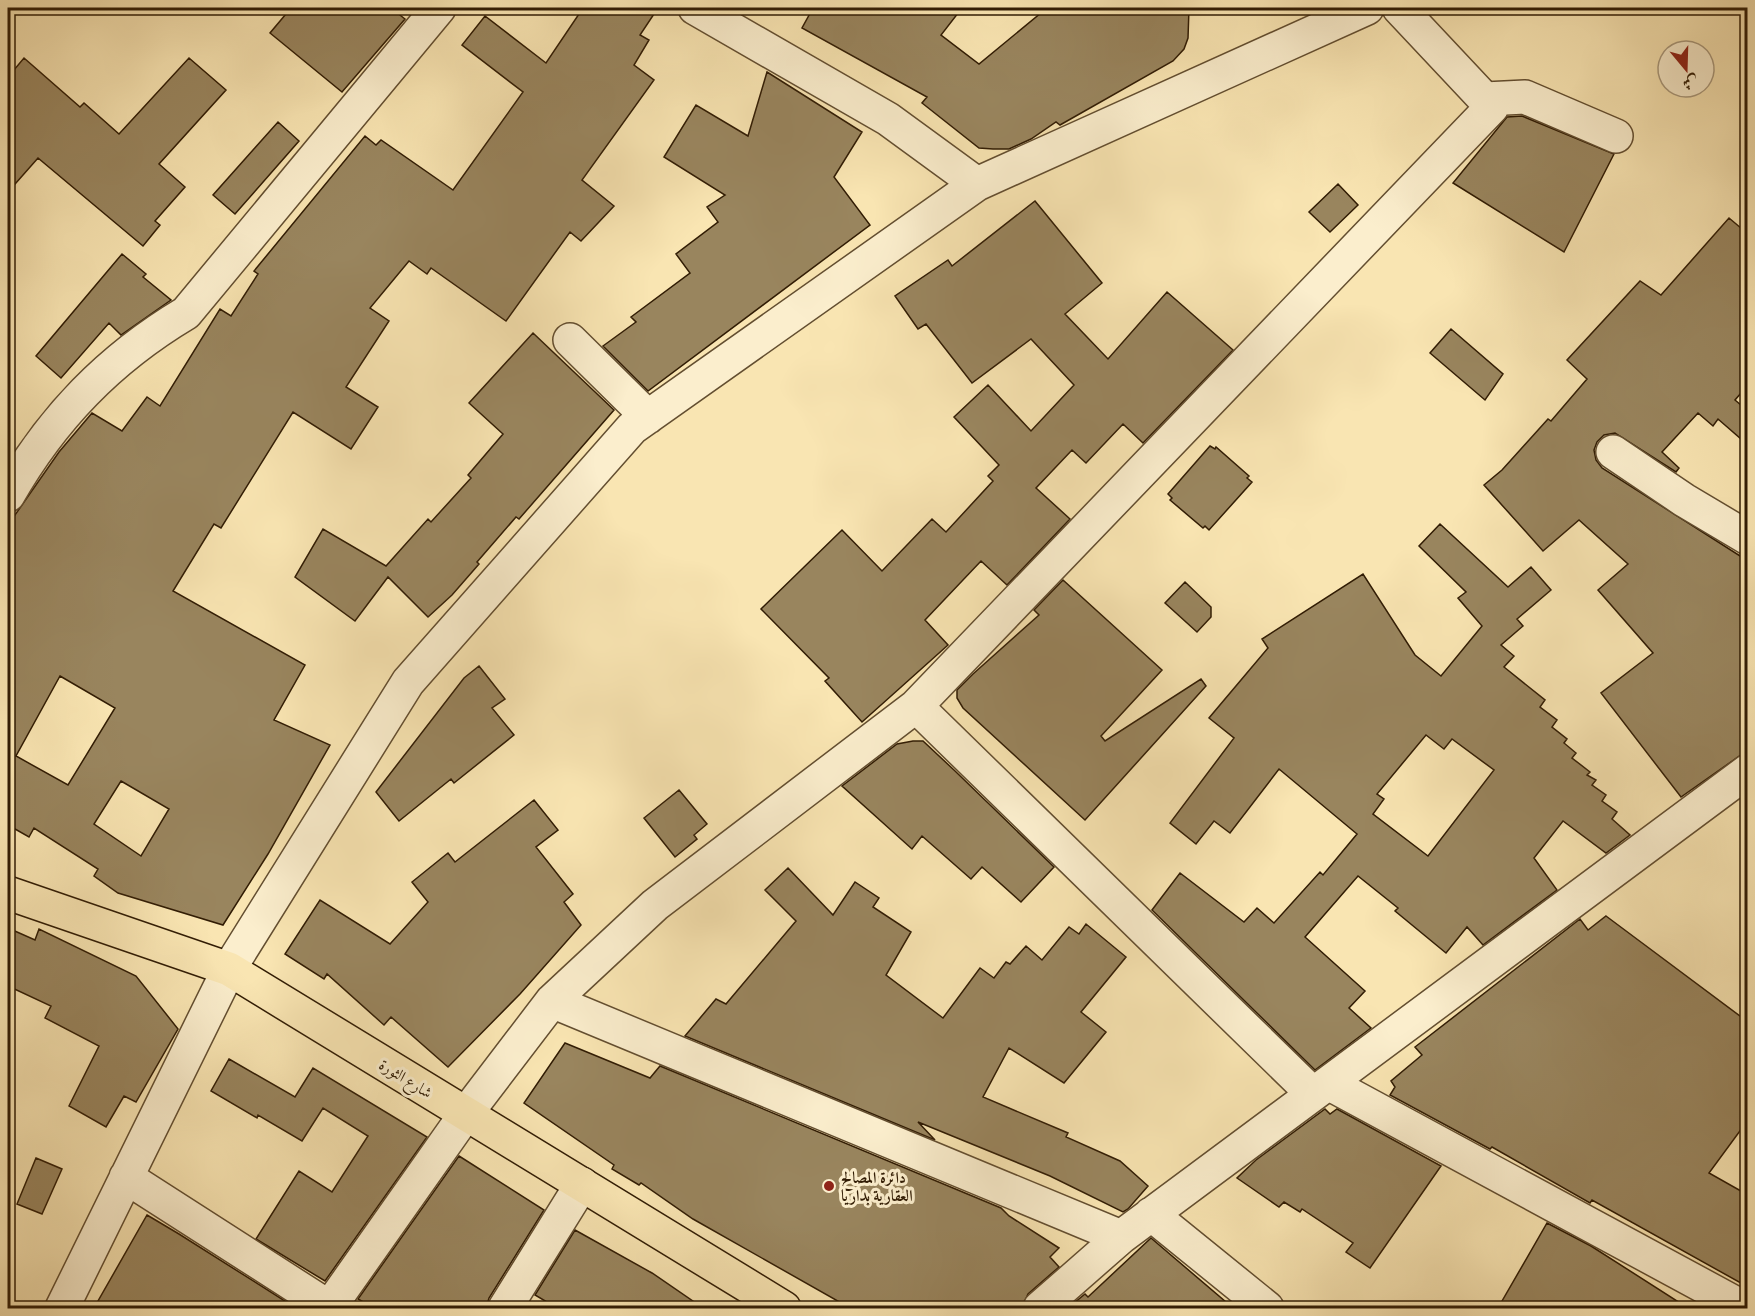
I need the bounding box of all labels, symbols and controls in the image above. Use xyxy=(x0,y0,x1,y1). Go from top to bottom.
north arrow xyxy=(1656,39,1716,99)
text: ش xyxy=(1680,71,1701,94)
street label: شارع الثورة xyxy=(373,1055,436,1106)
place label: دائرة المصالح العقارية بداريا xyxy=(841,1168,913,1206)
marker: دائرة المصالح العقارية بداريا xyxy=(822,1179,836,1193)

